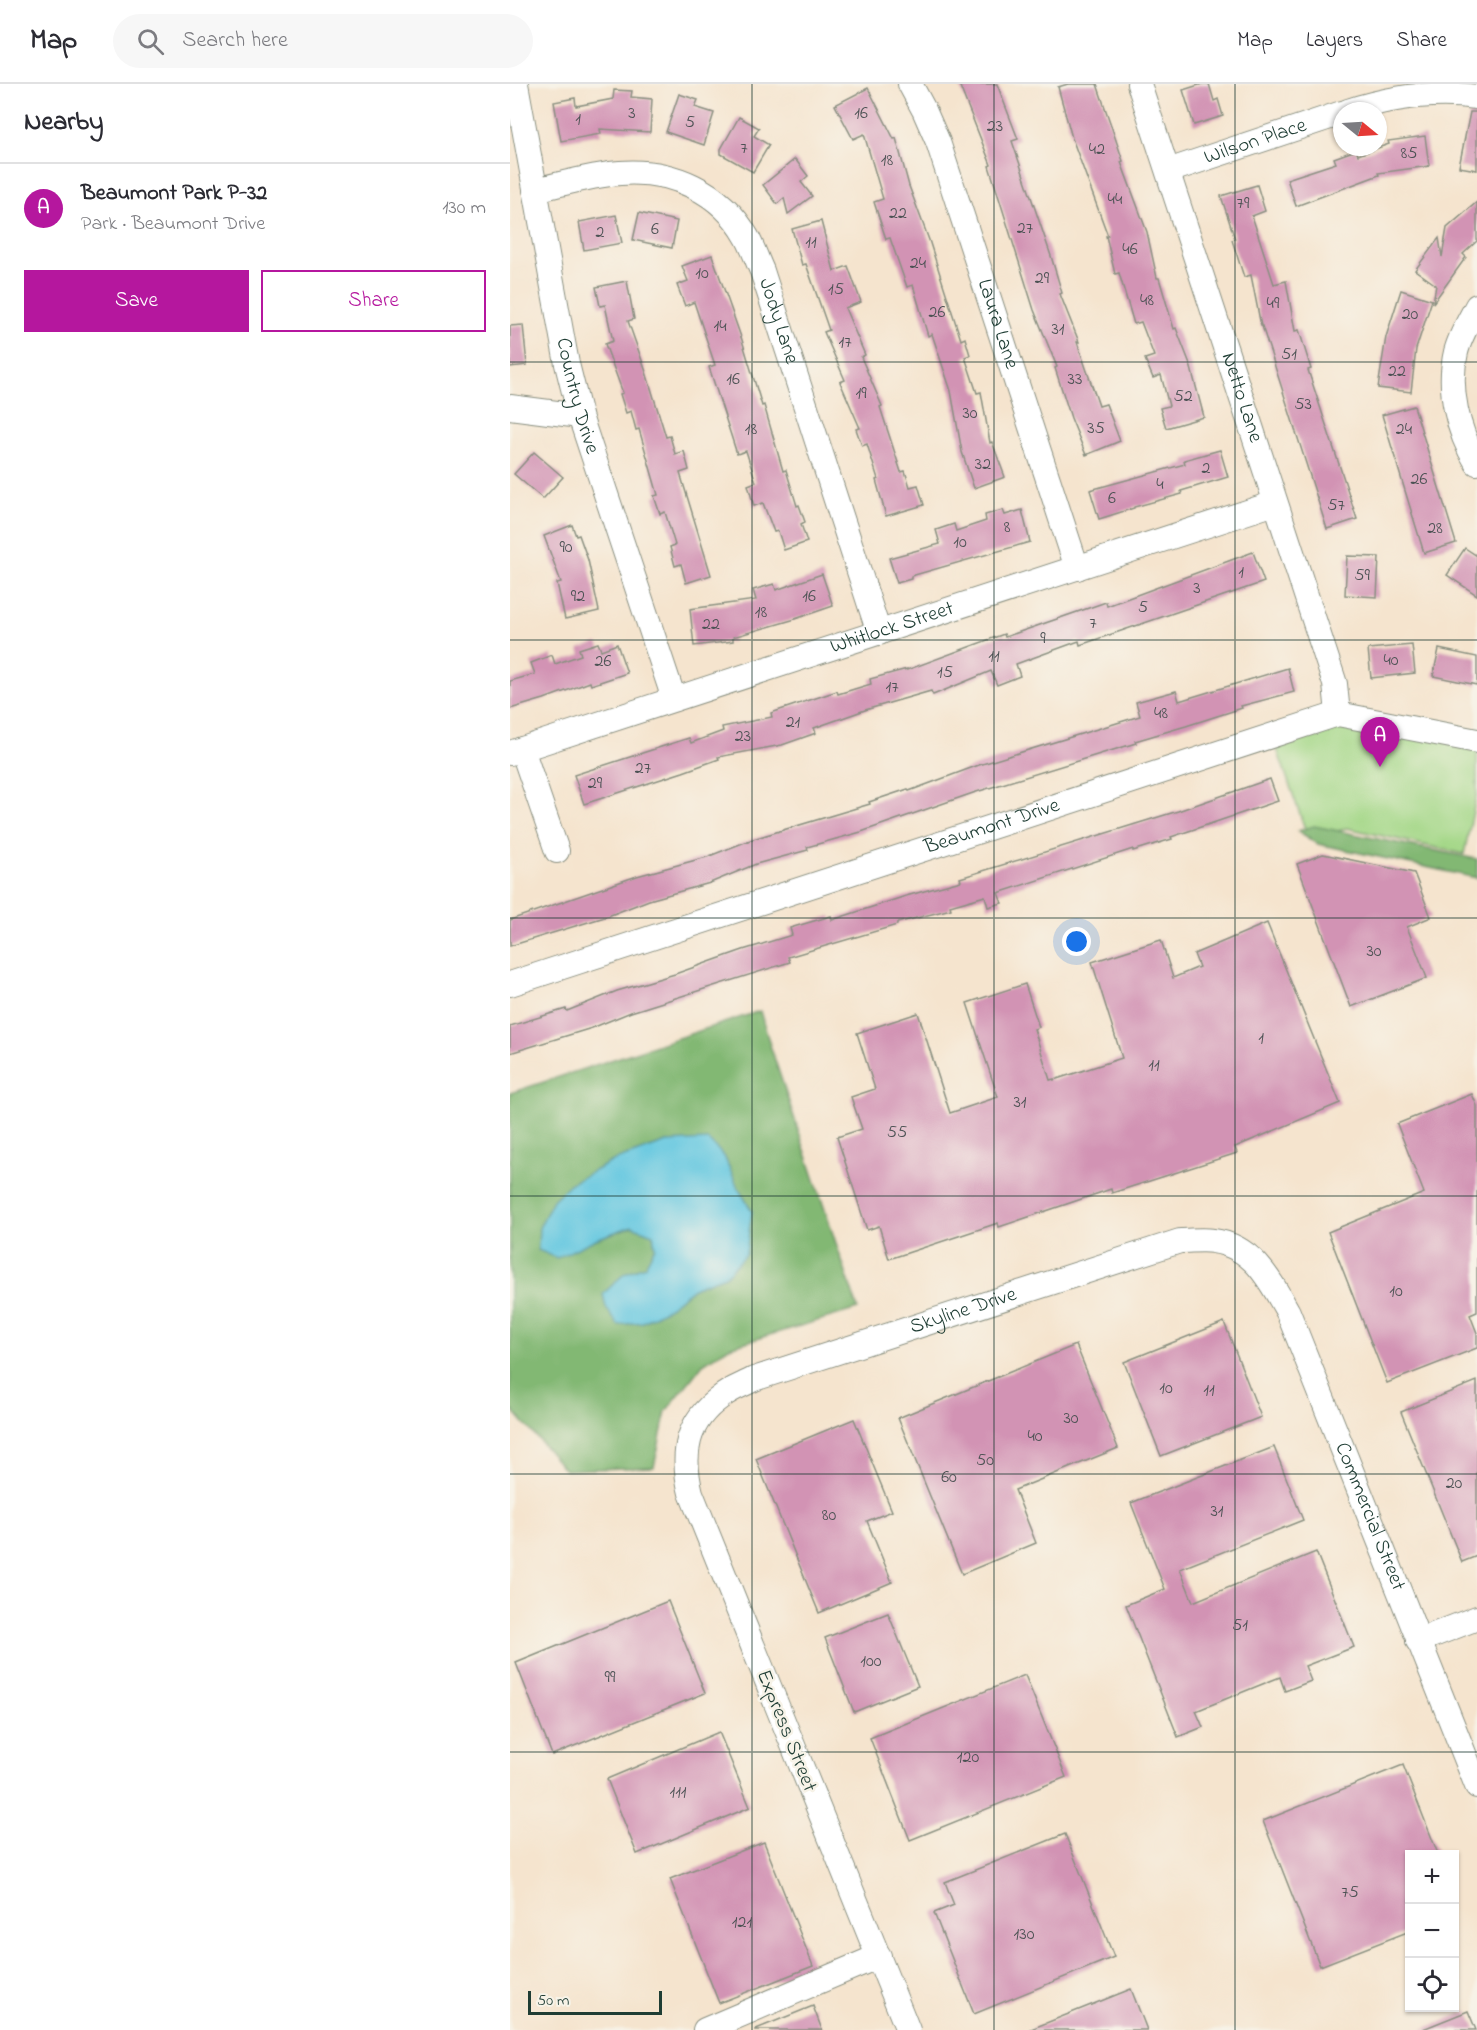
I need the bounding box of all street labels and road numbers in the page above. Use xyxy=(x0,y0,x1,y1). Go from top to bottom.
street label: Wilson Place xyxy=(1200,111,1311,173)
street label: Jody Lane xyxy=(750,274,806,369)
street label: Laura Lane xyxy=(969,275,1026,374)
street label: Country Drive xyxy=(548,336,607,459)
street label: Netto Lane xyxy=(1213,349,1270,447)
street label: Whitlock Street xyxy=(826,594,958,662)
street label: Beaumont Drive xyxy=(920,791,1064,863)
street label: Skyline Drive xyxy=(906,1280,1021,1343)
street label: Commercial Street xyxy=(1327,1438,1413,1595)
street label: Express Street xyxy=(748,1666,824,1796)

